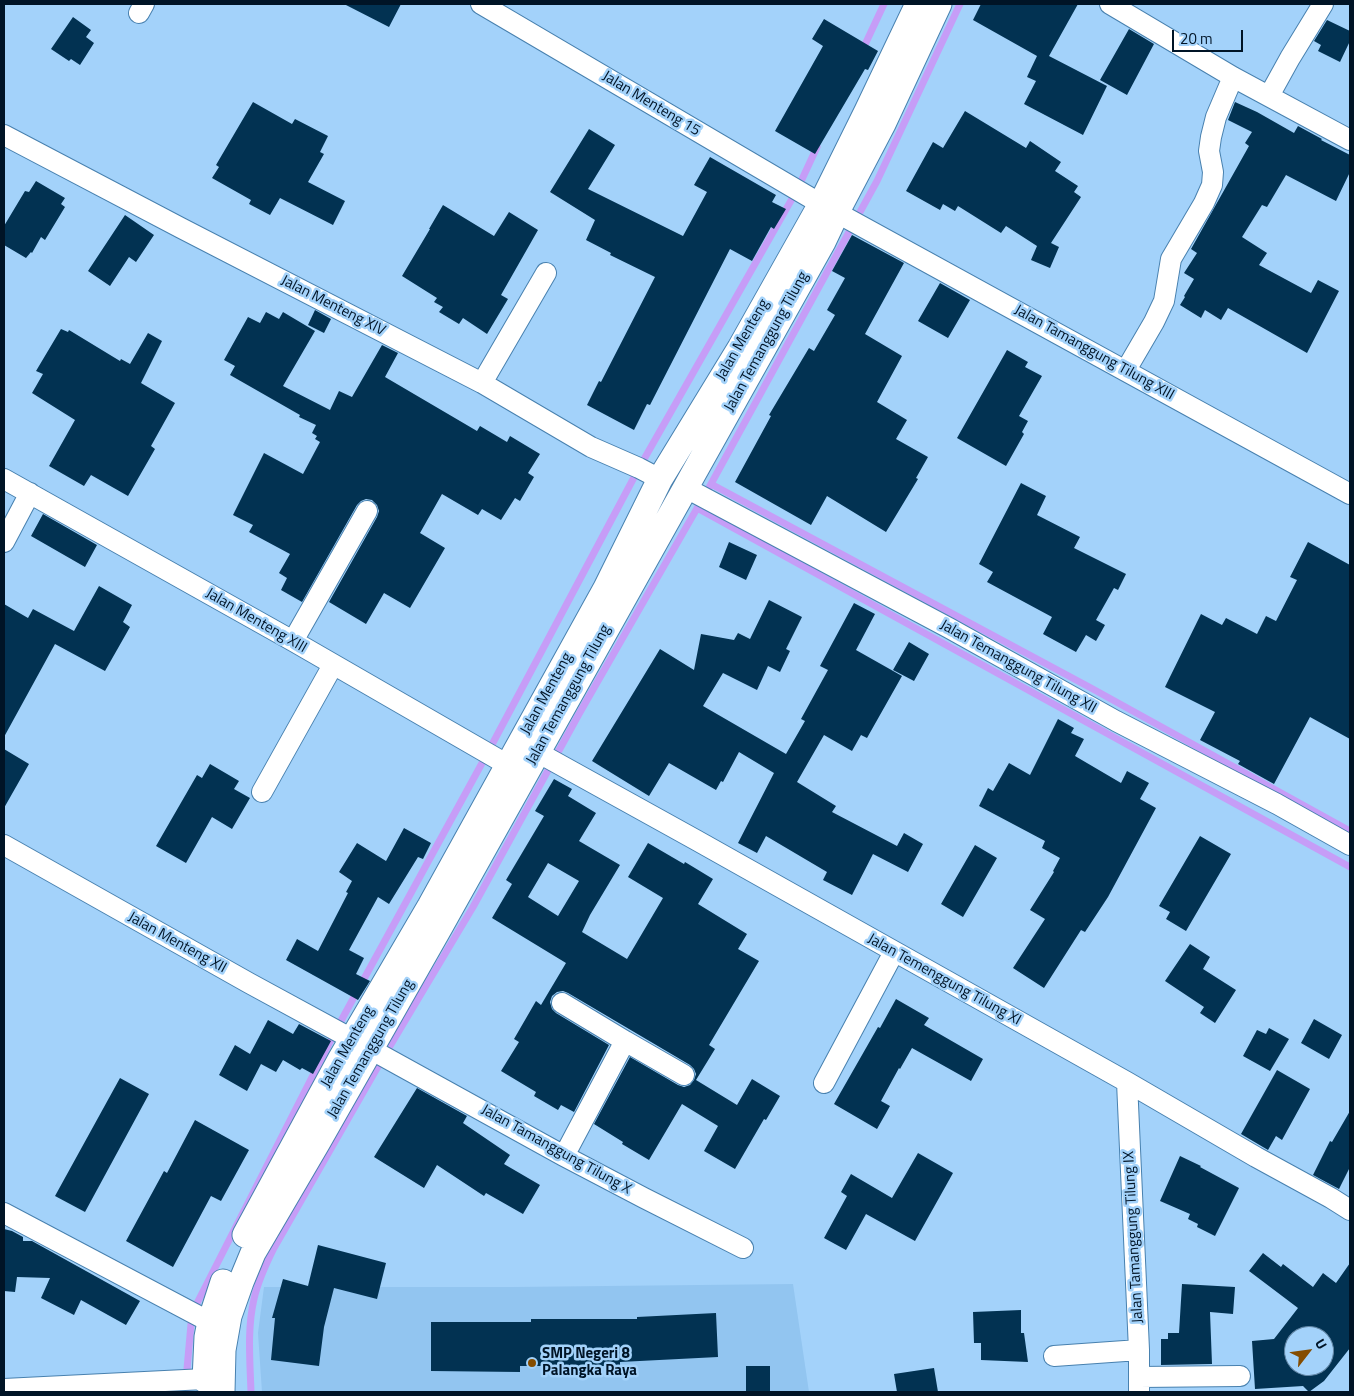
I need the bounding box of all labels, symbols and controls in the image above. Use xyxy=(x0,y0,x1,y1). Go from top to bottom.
scale bar xyxy=(1174,20,1245,52)
text: 20 m xyxy=(1180,27,1213,50)
street label: Jalan Menteng 15 xyxy=(599,68,703,140)
street label: Jalan Temanggung Tilung xyxy=(721,269,813,415)
street label: Jalan Menteng XIV xyxy=(278,272,388,340)
street label: Jalan Menteng xyxy=(712,296,774,384)
street label: Jalan Tamanggung Tilung XIII xyxy=(1011,302,1177,404)
street label: Jalan Menteng XIII xyxy=(202,585,310,657)
street label: Jalan Temanggung Tilung XII xyxy=(937,616,1099,718)
street label: Jalan Temanggung Tilung xyxy=(523,622,615,768)
street label: Jalan Menteng xyxy=(517,650,577,738)
street label: Jalan Menteng XII xyxy=(125,908,229,978)
street label: Jalan Temenggung Tilung XI xyxy=(864,930,1024,1030)
street label: Jalan Temanggung Tilung xyxy=(324,976,418,1122)
street label: Jalan Menteng xyxy=(317,1003,379,1091)
street label: Jalan Tamanggung Tilung X xyxy=(478,1101,634,1199)
street label: Jalan Tamanggung Tilung IX xyxy=(1120,1150,1148,1324)
north arrow xyxy=(1284,1326,1334,1376)
text: U xyxy=(1310,1335,1333,1353)
place label: SMP Negeri 8 Palangka Raya xyxy=(542,1345,637,1380)
marker: SMP Negeri 8 Palangka Raya xyxy=(526,1357,538,1369)

